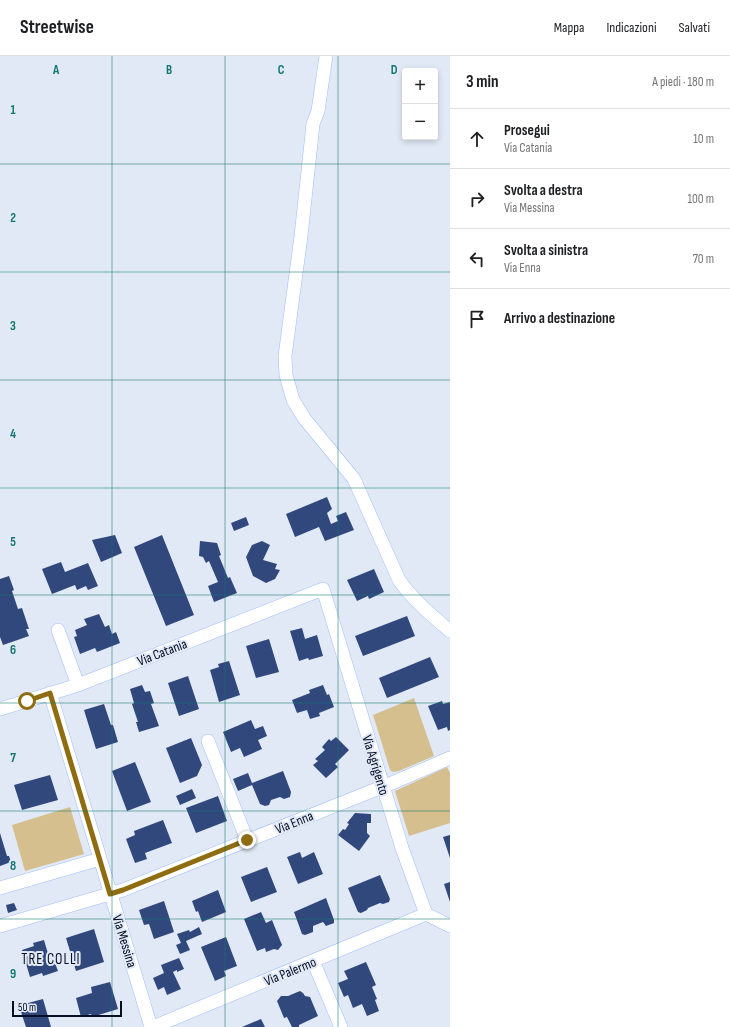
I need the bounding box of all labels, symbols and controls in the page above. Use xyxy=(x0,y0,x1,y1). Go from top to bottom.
text: Streetwise xyxy=(20,16,94,39)
text: Mappa xyxy=(554,19,584,36)
text: Indicazioni xyxy=(606,19,657,36)
text: Salvati xyxy=(679,19,710,36)
text: A xyxy=(52,62,60,78)
text: B xyxy=(166,62,172,78)
text: C xyxy=(278,62,285,78)
text: D xyxy=(391,62,398,78)
map controls xyxy=(402,68,438,140)
button: + xyxy=(402,68,438,104)
text: 3 min xyxy=(466,72,499,92)
text: A piedi · 180 m xyxy=(652,74,714,90)
text: 1 xyxy=(10,102,16,118)
button: − xyxy=(402,104,438,140)
text: Prosegui xyxy=(504,121,550,140)
icon: ahead xyxy=(466,128,488,150)
text: 10 m xyxy=(693,131,714,147)
text: Via Catania xyxy=(504,140,552,156)
text: Svolta a destra xyxy=(504,181,583,200)
icon: right xyxy=(466,188,488,210)
text: 100 m xyxy=(687,191,714,207)
text: Via Messina xyxy=(504,200,554,216)
text: 2 xyxy=(10,210,16,226)
text: Svolta a sinistra xyxy=(504,241,588,260)
icon: left xyxy=(466,248,488,270)
text: 70 m xyxy=(693,251,714,267)
text: Via Enna xyxy=(504,260,541,276)
icon: arrive xyxy=(466,308,488,330)
text: Arrivo a destinazione xyxy=(504,309,615,328)
text: 3 xyxy=(10,318,16,334)
text: 4 xyxy=(10,426,16,442)
text: 5 xyxy=(10,534,16,550)
street label: Via Catania xyxy=(135,635,190,670)
text: 6 xyxy=(10,642,16,658)
route start xyxy=(18,692,36,710)
street label: Via Agrigento xyxy=(358,733,393,798)
text: 7 xyxy=(10,750,16,766)
street label: Via Enna xyxy=(273,807,316,838)
route end xyxy=(238,831,256,849)
text: 8 xyxy=(10,858,16,874)
street label: Via Messina xyxy=(108,913,141,970)
district label: TRE COLLI xyxy=(21,950,81,969)
street label: Via Palermo xyxy=(262,953,319,990)
text: 9 xyxy=(10,966,16,982)
scale bar xyxy=(12,999,122,1018)
text: 50 m xyxy=(18,1001,36,1014)

